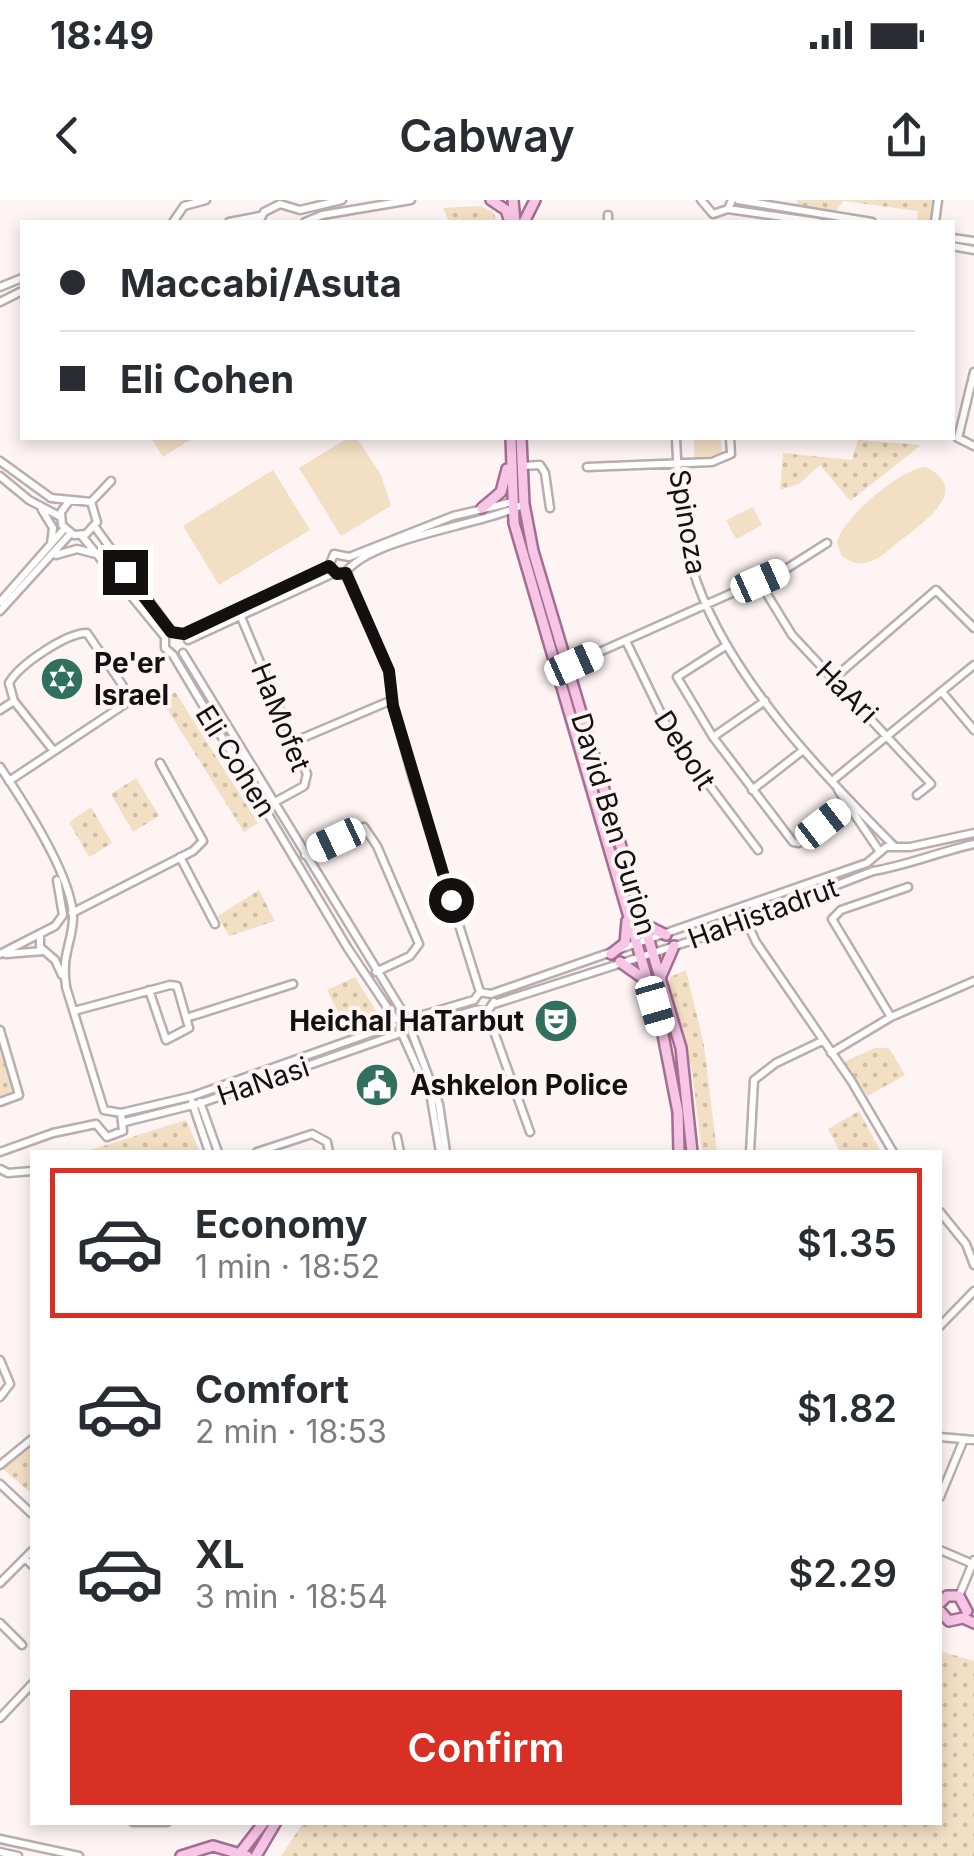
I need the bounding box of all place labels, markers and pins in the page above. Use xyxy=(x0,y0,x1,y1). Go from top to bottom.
place label: Pe'er Israel xyxy=(94,646,169,712)
synagogue icon: Pe'er Israel xyxy=(39,656,85,702)
theatre icon: Heichal HaTarbut xyxy=(533,998,579,1044)
place label: Heichal HaTarbut xyxy=(289,1004,524,1038)
public building icon: Ashkelon Police xyxy=(354,1062,400,1108)
place label: Ashkelon Police xyxy=(410,1068,628,1102)

